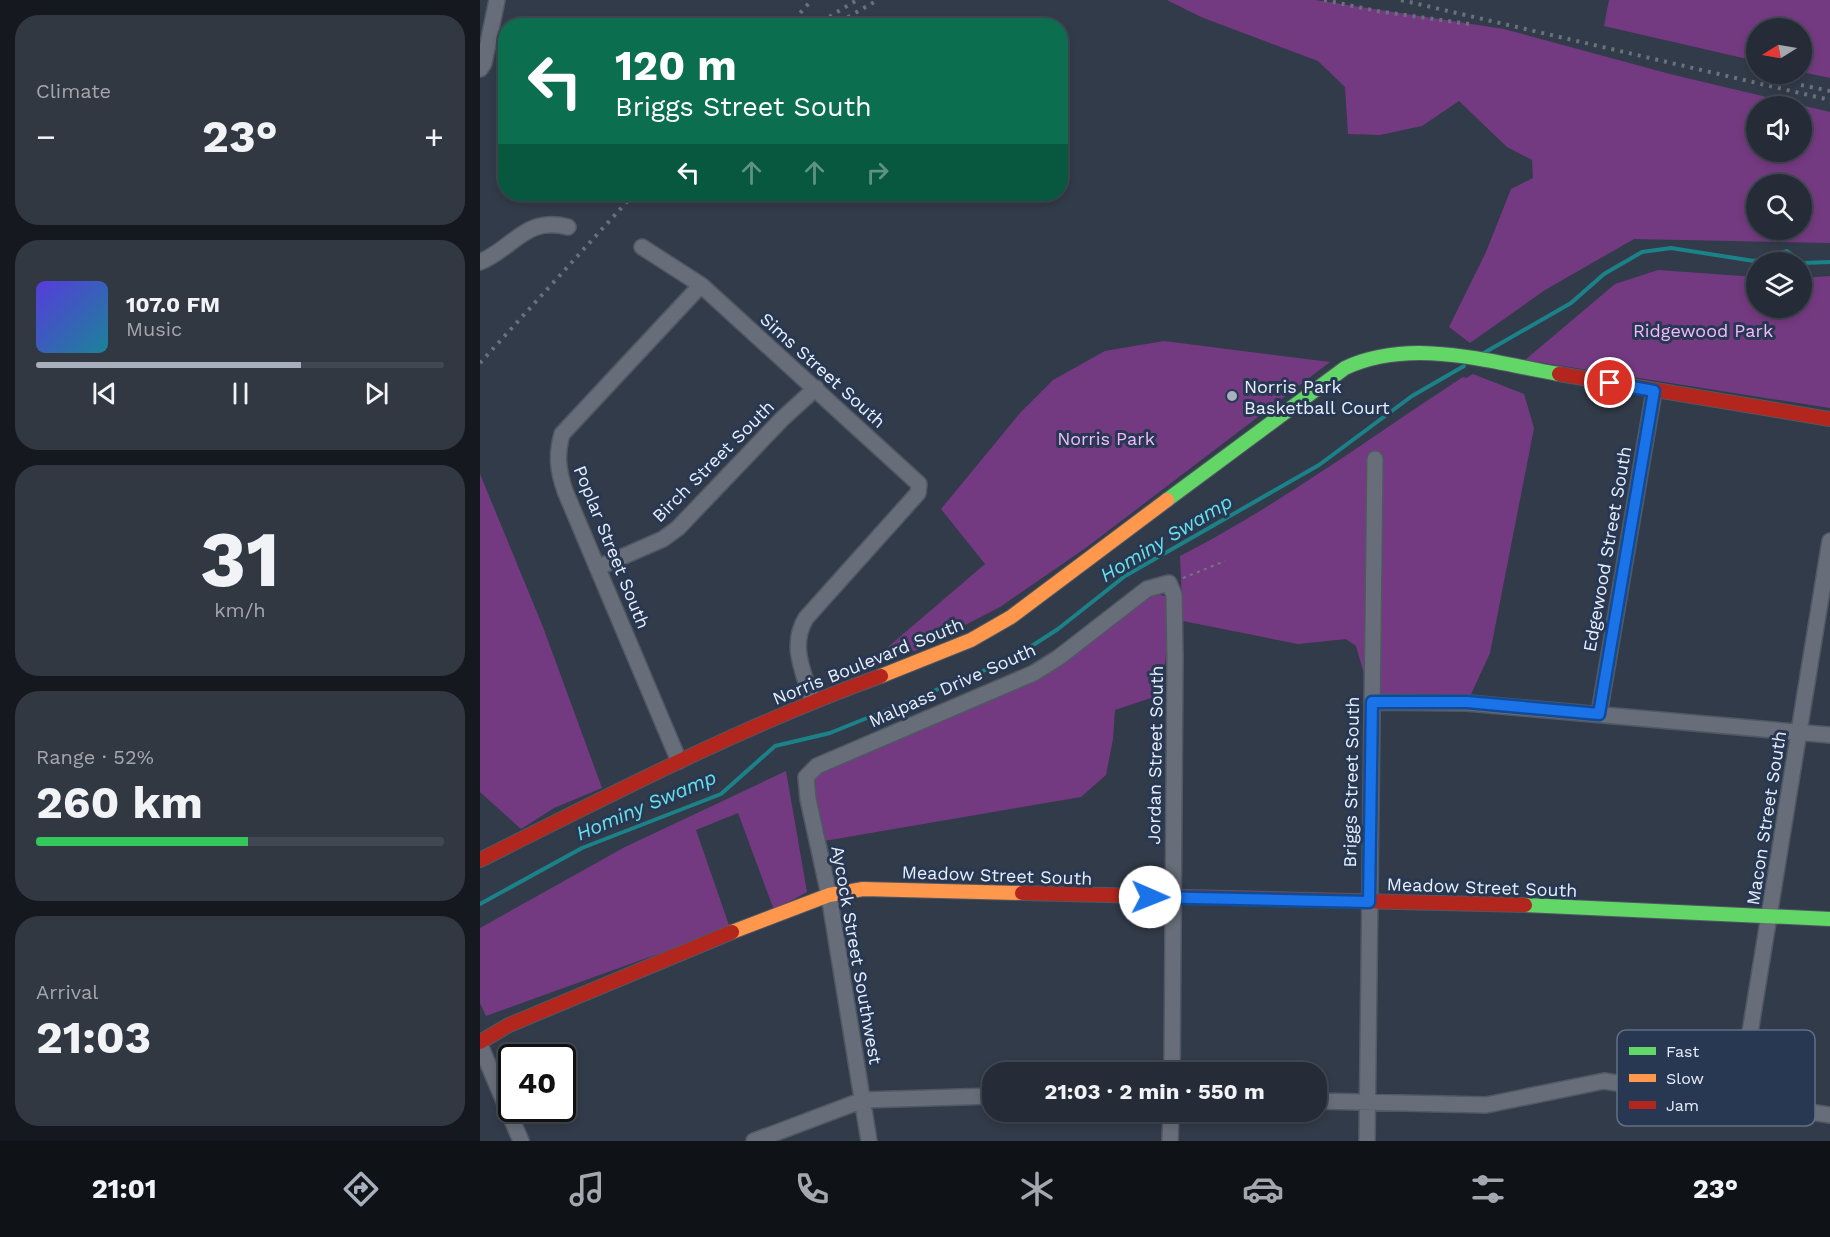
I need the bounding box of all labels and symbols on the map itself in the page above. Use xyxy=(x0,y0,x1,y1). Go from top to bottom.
north arrow xyxy=(1746,18,1812,84)
street label: Sims Street South xyxy=(756,308,890,432)
park label: Ridgewood Park xyxy=(1633,320,1773,341)
pin xyxy=(1584,357,1635,408)
place label: Norris Park Basketball Court xyxy=(1244,376,1390,418)
marker: Norris Park Basketball Court xyxy=(1225,389,1239,403)
street label: Birch Street South xyxy=(648,396,778,526)
park label: Norris Park xyxy=(1057,428,1155,449)
street label: Edgewood Street South xyxy=(1579,445,1635,653)
street label: Poplar Street South xyxy=(570,462,654,632)
water label: Hominy Swamp xyxy=(1095,489,1237,587)
street label: Norris Boulevard South xyxy=(769,613,967,709)
street label: Malpass Drive South xyxy=(865,639,1039,731)
street label: Jordan Street South xyxy=(1143,665,1167,845)
street label: Briggs Street South xyxy=(1339,696,1363,868)
street label: Macon Street South xyxy=(1742,729,1790,907)
water label: Hominy Swamp xyxy=(572,765,720,845)
street label: Aycock Street Southwest xyxy=(827,844,887,1066)
street label: Meadow Street South xyxy=(901,861,1093,889)
position arrow xyxy=(1118,865,1182,929)
street label: Meadow Street South xyxy=(1386,873,1578,901)
legend xyxy=(1617,1030,1815,1126)
text: Fast xyxy=(1666,1042,1699,1061)
speed limit sign: 40 xyxy=(498,1044,576,1122)
text: Slow xyxy=(1666,1069,1704,1088)
text: Jam xyxy=(1666,1096,1699,1115)

